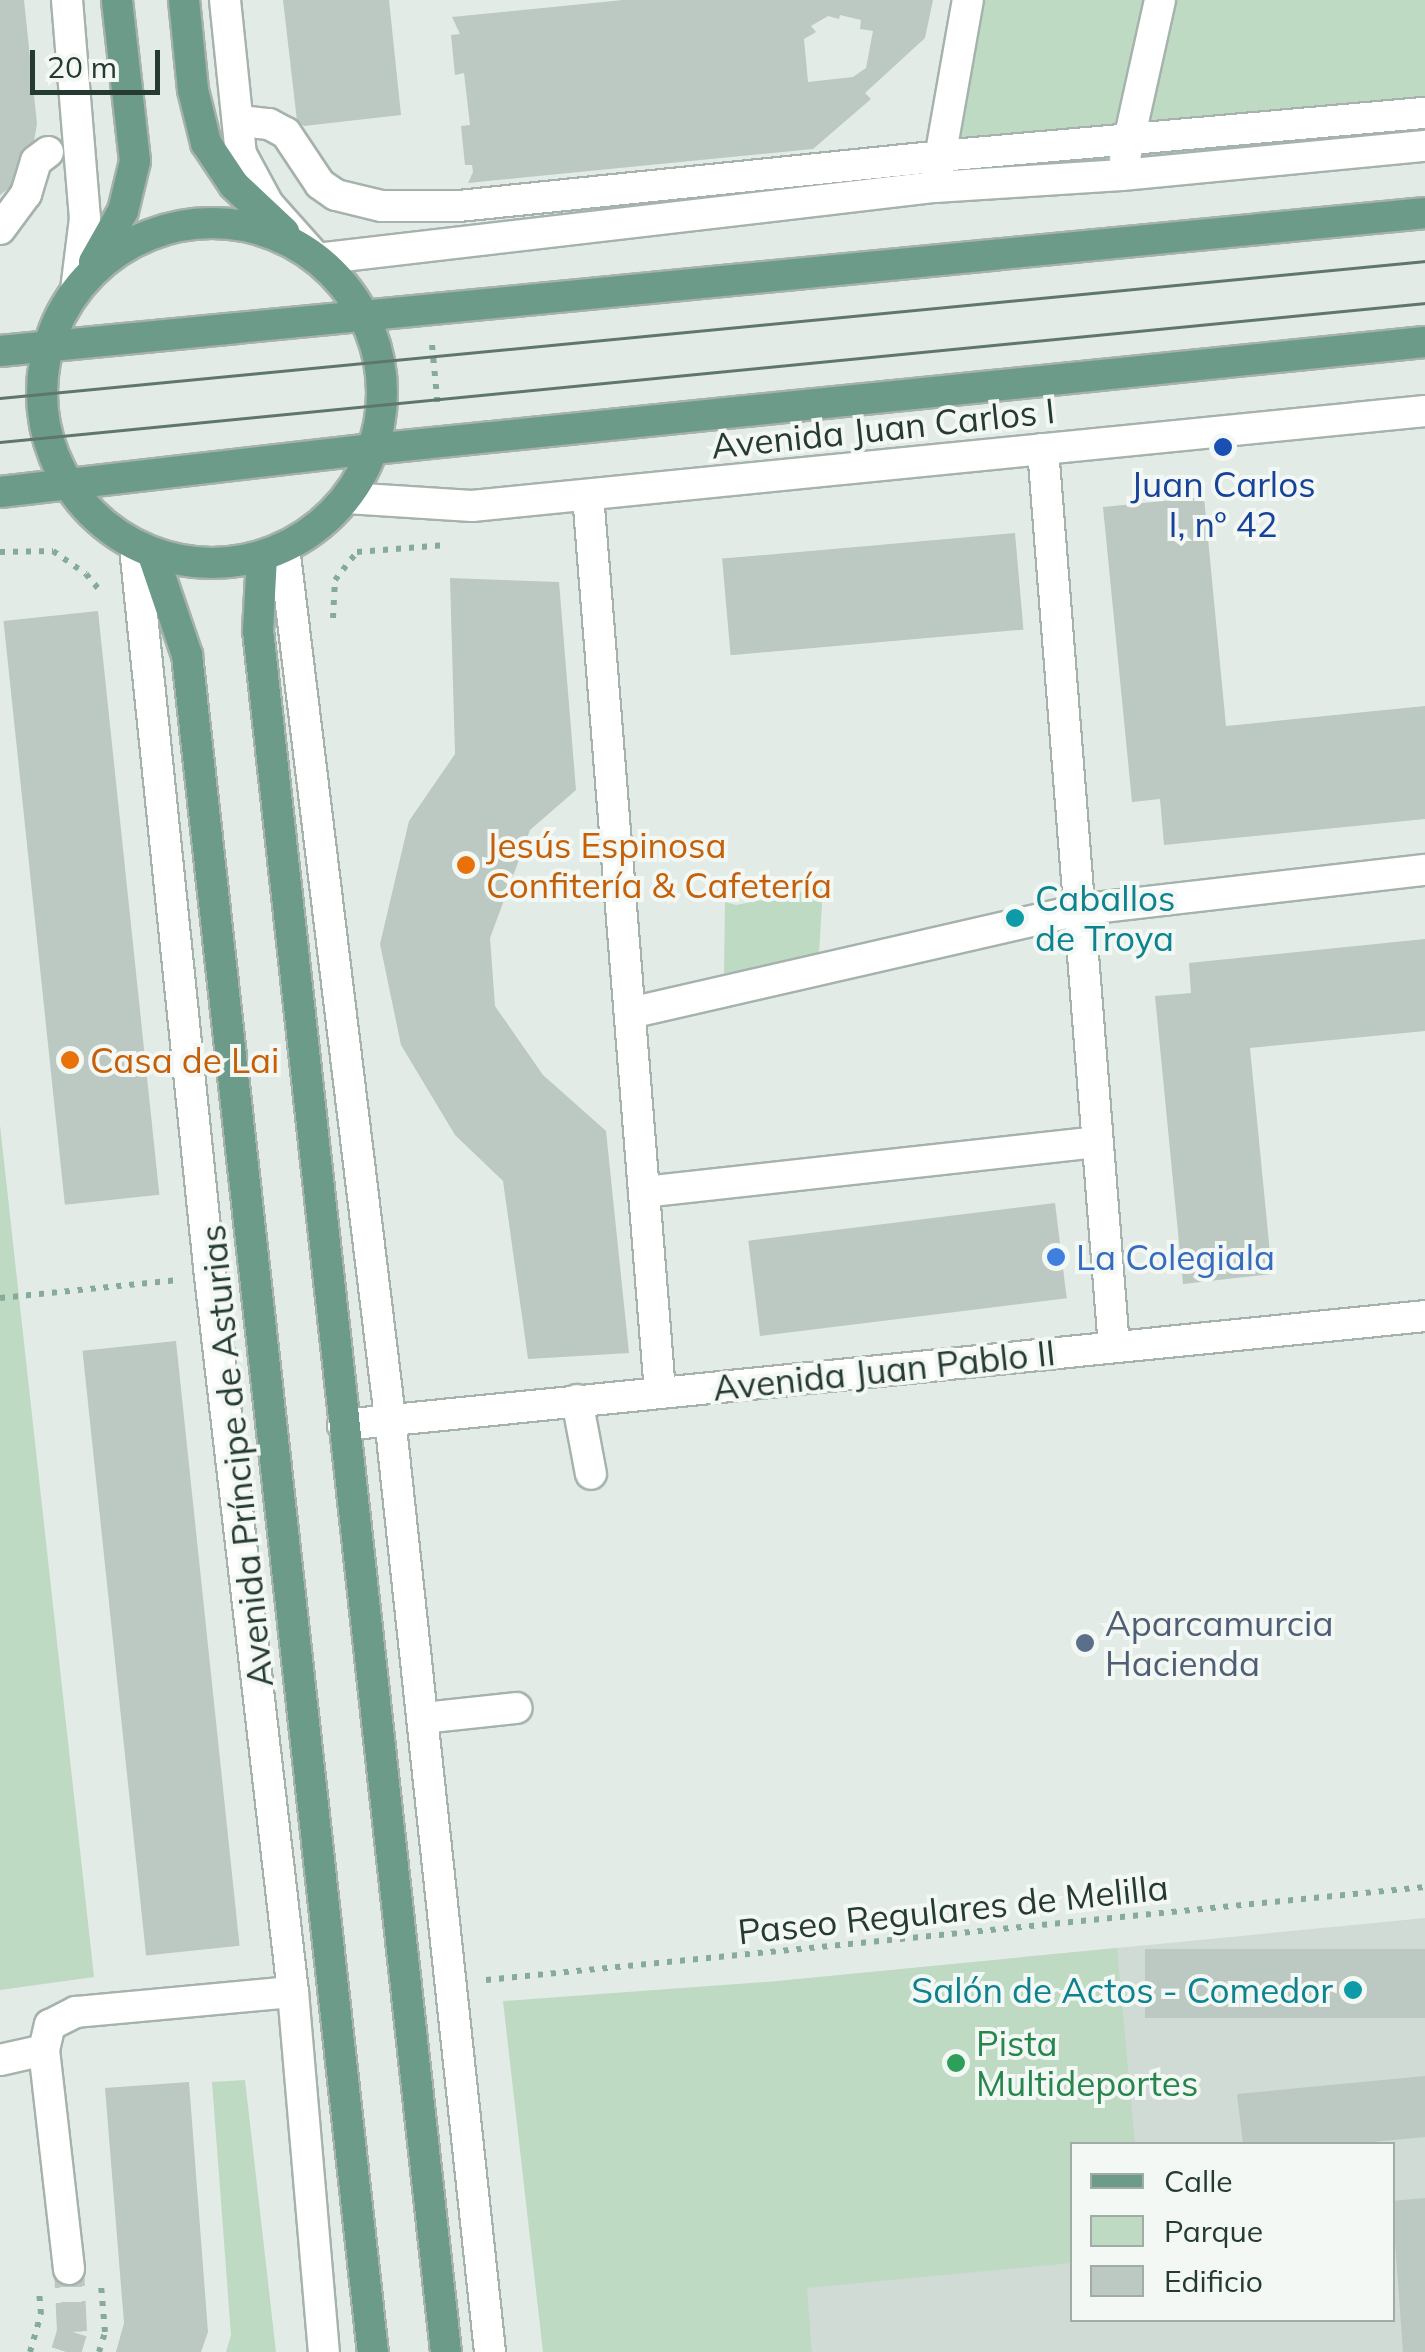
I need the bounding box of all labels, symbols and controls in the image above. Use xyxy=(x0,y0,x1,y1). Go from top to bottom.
scale bar xyxy=(35,30,165,92)
text: 20 m xyxy=(47,48,117,86)
street label: Avenida Juan Carlos I xyxy=(709,389,1057,467)
marker: Juan Carlos I, nº 42 xyxy=(1212,436,1234,458)
place label: Juan Carlos I, nº 42 xyxy=(1130,463,1316,545)
place label: Jesús Espinosa Confitería & Cafetería xyxy=(486,824,832,906)
marker: Jesús Espinosa Confitería & Cafetería xyxy=(455,854,477,876)
place label: Caballos de Troya xyxy=(1035,877,1175,959)
marker: Caballos de Troya xyxy=(1004,907,1026,929)
place label: Casa de Lai xyxy=(90,1039,279,1081)
marker: Casa de Lai xyxy=(59,1049,81,1071)
street label: Avenida Príncipe de Asturias xyxy=(191,1223,281,1689)
place label: La Colegiala xyxy=(1076,1236,1275,1278)
marker: La Colegiala xyxy=(1045,1246,1067,1268)
street label: Avenida Juan Pablo II xyxy=(711,1331,1057,1409)
place label: Aparcamurcia Hacienda xyxy=(1105,1602,1333,1684)
marker: Aparcamurcia Hacienda xyxy=(1074,1632,1096,1654)
street label: Paseo Regulares de Melilla xyxy=(736,1866,1170,1952)
place label: Salón de Actos - Comedor xyxy=(911,1969,1333,2011)
marker: Salón de Actos - Comedor xyxy=(1342,1979,1364,2001)
place label: Pista Multideportes xyxy=(976,2022,1198,2104)
marker: Pista Multideportes xyxy=(945,2052,967,2074)
legend xyxy=(1070,2142,1395,2322)
text: Calle xyxy=(1164,2162,1233,2200)
text: Parque xyxy=(1164,2212,1263,2250)
text: Edificio xyxy=(1164,2262,1263,2300)

